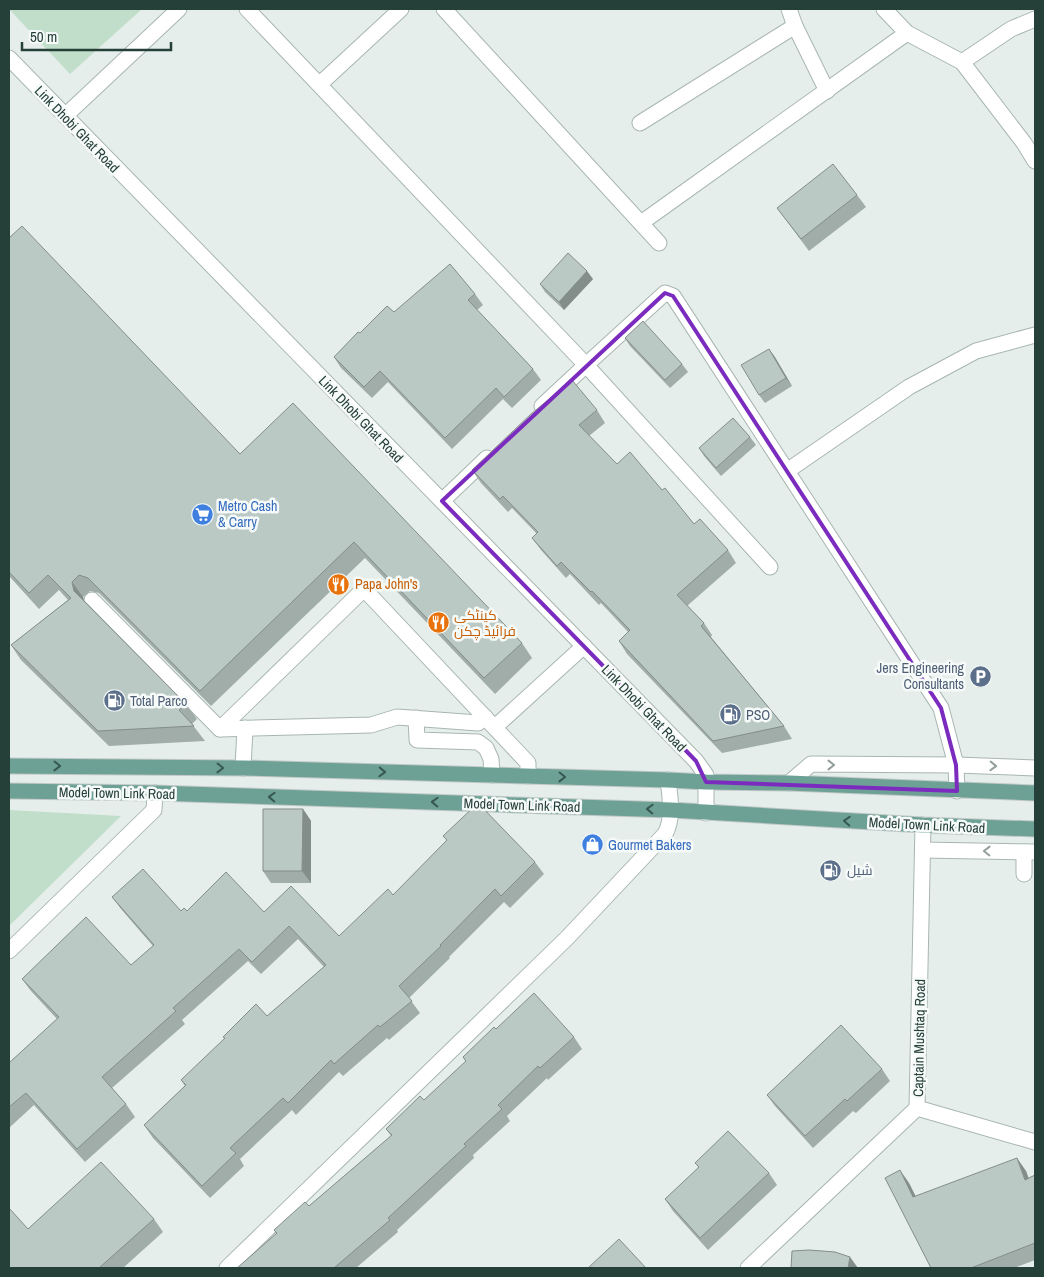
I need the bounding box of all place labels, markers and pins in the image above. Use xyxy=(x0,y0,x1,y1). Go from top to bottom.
place label: Metro Cash & Carry xyxy=(218,497,277,531)
supermarket icon: Metro Cash & Carry xyxy=(190,502,214,526)
restaurant icon: Papa John's xyxy=(327,572,351,596)
place label: Papa John's xyxy=(355,575,418,593)
place label: کینٹکی فرائیڈ چکن xyxy=(454,606,516,641)
restaurant icon: کینٹکی فرائیڈ چکن xyxy=(426,611,450,635)
place label: Jers Engineering Consultants xyxy=(877,659,965,693)
parking icon: Jers Engineering Consultants xyxy=(968,664,992,688)
fuel station icon: Total Parco xyxy=(102,689,126,713)
place label: Total Parco xyxy=(130,692,187,710)
fuel station icon: PSO xyxy=(718,703,742,727)
place label: PSO xyxy=(746,706,770,724)
shop icon: Gourmet Bakers xyxy=(580,833,604,857)
place label: Gourmet Bakers xyxy=(608,836,692,854)
fuel station icon: شیل xyxy=(819,858,843,882)
place label: شیل xyxy=(847,861,872,879)

